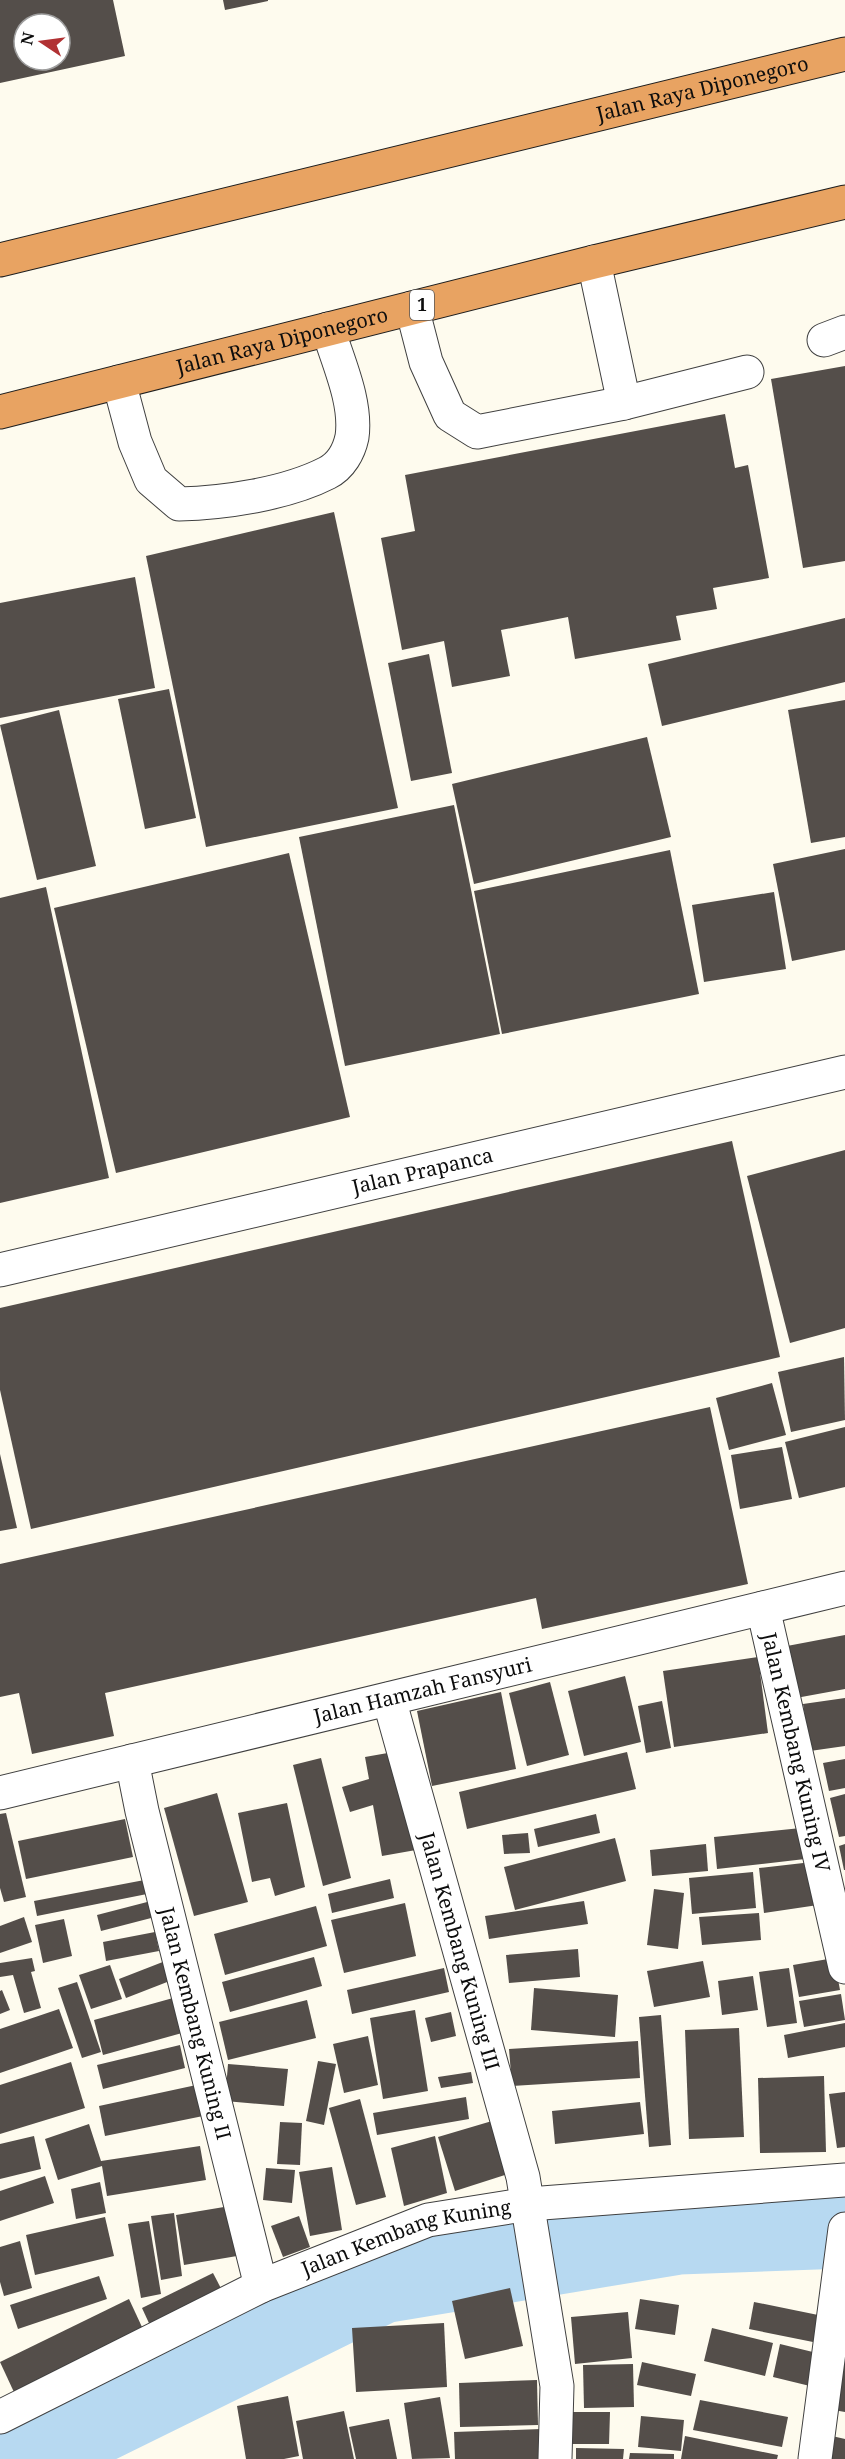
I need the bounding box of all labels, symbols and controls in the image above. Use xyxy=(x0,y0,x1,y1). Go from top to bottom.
north arrow xyxy=(12,12,72,72)
text: N xyxy=(15,30,40,47)
street label: Jalan Raya Diponegoro xyxy=(593,49,811,127)
road number: 1 xyxy=(410,290,434,320)
street label: Jalan Raya Diponegoro xyxy=(172,301,391,380)
street label: Jalan Prapanca xyxy=(348,1141,496,1200)
street label: Jalan Kembang Kuning IV xyxy=(756,1629,837,1875)
street label: Jalan Hamzah Fansyuri xyxy=(310,1650,535,1730)
street label: Jalan Kembang Kuning III xyxy=(414,1828,506,2073)
street label: Jalan Kembang Kuning II xyxy=(153,1903,238,2142)
street label: Jalan Kembang Kuning xyxy=(296,2193,513,2282)

